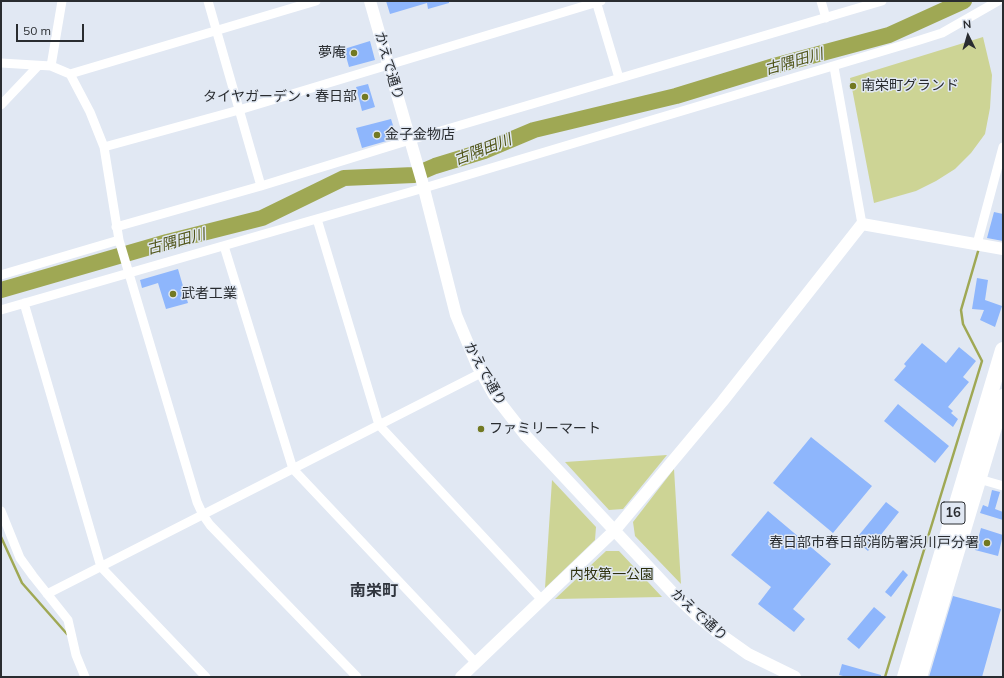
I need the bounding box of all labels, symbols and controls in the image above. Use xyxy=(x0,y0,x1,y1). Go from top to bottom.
scale bar xyxy=(18,16,86,42)
north arrow xyxy=(948,16,988,56)
text: N xyxy=(962,17,972,31)
text: 50 m xyxy=(23,23,51,38)
street label: かえで通り xyxy=(371,30,407,102)
place label: 夢庵 xyxy=(318,45,346,61)
water label: 古隅田川 xyxy=(763,45,825,79)
marker: 夢庵 xyxy=(349,48,359,58)
place label: 南栄町グランド xyxy=(861,78,959,94)
marker: 南栄町グランド xyxy=(848,81,858,91)
place label: タイヤガーデン・春日部 xyxy=(203,89,357,105)
marker: タイヤガーデン・春日部 xyxy=(360,92,370,102)
place label: 金子金物店 xyxy=(385,127,455,143)
marker: 金子金物店 xyxy=(372,130,382,140)
water label: 古隅田川 xyxy=(452,131,514,169)
water label: 古隅田川 xyxy=(145,226,207,258)
place label: 武者工業 xyxy=(181,286,237,302)
marker: 武者工業 xyxy=(168,289,178,299)
street label: かえで通り xyxy=(461,339,509,409)
place label: ファミリーマート xyxy=(489,421,601,437)
marker: ファミリーマート xyxy=(476,424,486,434)
road number: 16 xyxy=(941,502,965,524)
place label: 春日部市春日部消防署浜川戸分署 xyxy=(769,535,979,551)
marker: 春日部市春日部消防署浜川戸分署 xyxy=(982,538,992,548)
park label: 内牧第一公園 xyxy=(570,567,654,583)
district label: 南栄町 xyxy=(350,581,398,601)
street label: かえで通り xyxy=(667,585,731,645)

